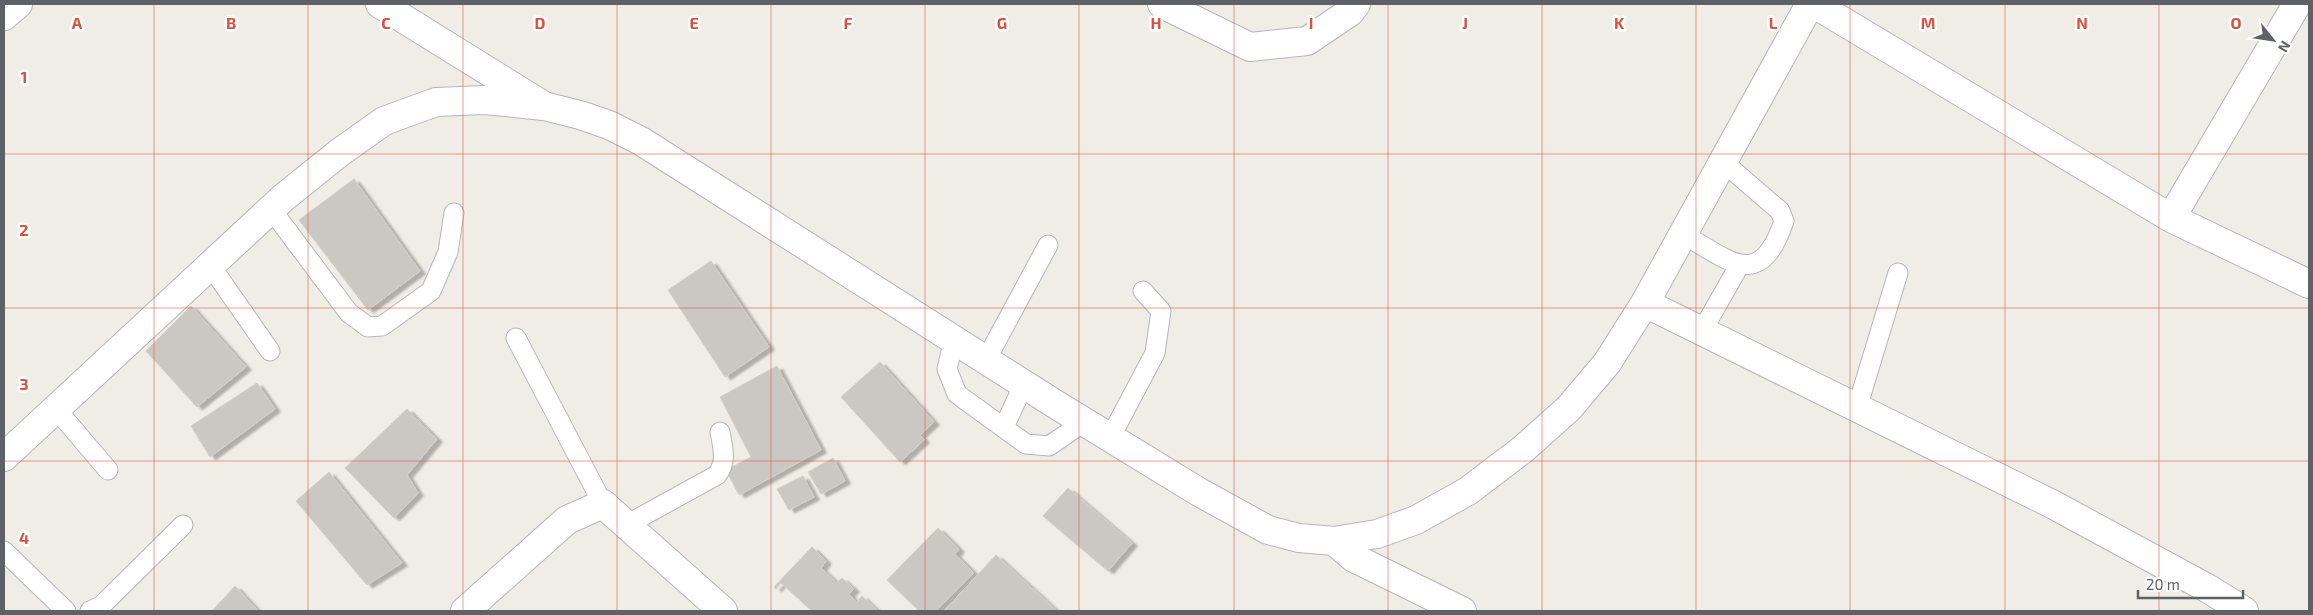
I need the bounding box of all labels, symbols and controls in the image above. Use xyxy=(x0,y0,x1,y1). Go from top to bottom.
text: A xyxy=(72,13,83,32)
text: B xyxy=(226,13,236,32)
text: C xyxy=(381,13,391,32)
text: D xyxy=(535,13,546,32)
text: E xyxy=(689,13,699,32)
text: F xyxy=(844,13,853,32)
text: G xyxy=(997,13,1007,32)
text: H xyxy=(1150,13,1162,32)
text: I xyxy=(1309,13,1313,32)
text: J xyxy=(1462,13,1468,32)
text: K xyxy=(1614,13,1625,32)
text: L xyxy=(1769,13,1778,32)
text: M xyxy=(1921,13,1935,32)
text: N xyxy=(2076,13,2088,32)
text: O xyxy=(2230,13,2242,32)
north arrow xyxy=(2248,15,2298,65)
text: N xyxy=(2275,38,2295,55)
text: 1 xyxy=(21,67,27,86)
text: 2 xyxy=(19,220,29,239)
text: 3 xyxy=(19,374,29,393)
text: 4 xyxy=(19,528,29,547)
scale bar xyxy=(2138,568,2243,600)
text: 20 m xyxy=(2146,575,2180,593)

